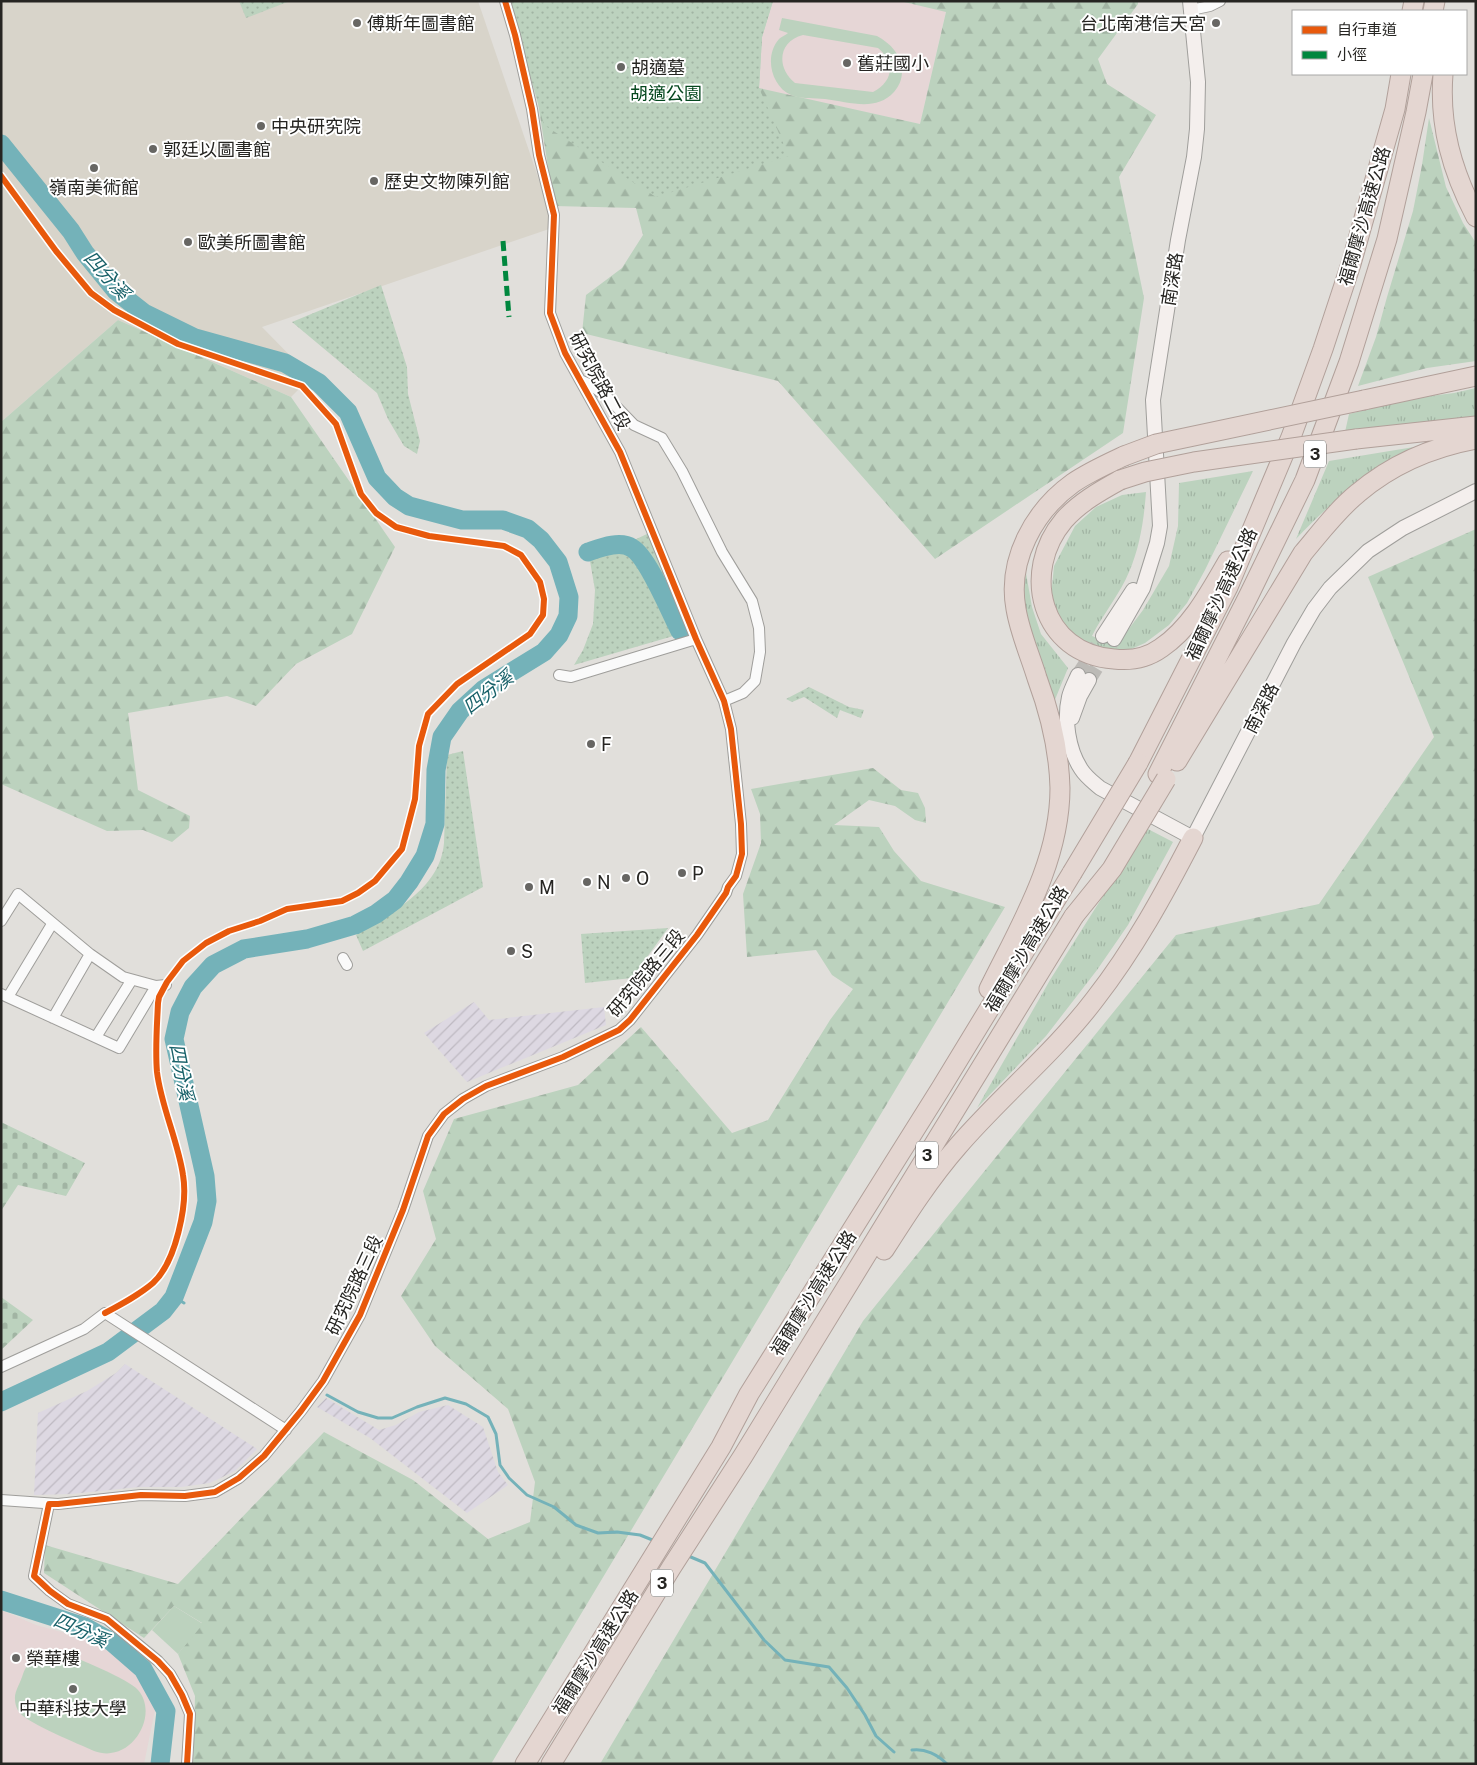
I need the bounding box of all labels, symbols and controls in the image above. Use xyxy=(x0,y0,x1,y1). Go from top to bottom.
legend xyxy=(1292,10,1467,75)
place label: 傅斯年圖書館 xyxy=(367,13,475,34)
place label: 台北南港信天宮 xyxy=(1080,13,1206,34)
marker: 傅斯年圖書館 xyxy=(351,17,363,29)
marker: 台北南港信天宮 xyxy=(1210,17,1222,29)
text: 自行車道 xyxy=(1337,21,1397,38)
text: 小徑 xyxy=(1337,46,1367,63)
place label: 舊莊國小 xyxy=(857,53,929,74)
place label: 胡適墓 xyxy=(631,57,685,78)
marker: 舊莊國小 xyxy=(841,57,853,69)
marker: 胡適墓 xyxy=(615,61,627,73)
park label: 胡適公園 xyxy=(630,83,702,104)
place label: 中央研究院 xyxy=(271,116,361,137)
marker: 中央研究院 xyxy=(255,120,267,132)
place label: 郭廷以圖書館 xyxy=(163,139,271,160)
marker: 郭廷以圖書館 xyxy=(147,143,159,155)
street label: 福爾摩沙高速公路 xyxy=(1334,144,1394,288)
marker: 嶺南美術館 xyxy=(88,162,100,174)
place label: 歷史文物陳列館 xyxy=(384,171,510,192)
marker: 歷史文物陳列館 xyxy=(368,175,380,187)
place label: 嶺南美術館 xyxy=(49,177,139,198)
place label: 歐美所圖書館 xyxy=(198,232,306,253)
marker: 歐美所圖書館 xyxy=(182,236,194,248)
water label: 四分溪 xyxy=(80,246,136,306)
street label: 南深路 xyxy=(1157,251,1187,307)
street label: 研究院路二段 xyxy=(565,328,635,434)
road number: 3 xyxy=(1304,440,1326,468)
street label: 福爾摩沙高速公路 xyxy=(1181,524,1261,664)
water label: 四分溪 xyxy=(459,664,520,718)
street label: 南深路 xyxy=(1239,679,1283,737)
place label: F xyxy=(601,734,612,755)
marker: F xyxy=(585,738,597,750)
place label: P xyxy=(692,863,703,884)
marker: P xyxy=(676,867,688,879)
place label: O xyxy=(636,868,649,889)
place label: N xyxy=(597,872,611,893)
marker: O xyxy=(620,872,632,884)
marker: N xyxy=(581,876,593,888)
place label: M xyxy=(539,877,555,898)
marker: M xyxy=(523,881,535,893)
street label: 福爾摩沙高速公路 xyxy=(980,882,1072,1016)
street label: 研究院路三段 xyxy=(603,925,689,1021)
place label: S xyxy=(521,941,533,962)
marker: S xyxy=(505,945,517,957)
water label: 四分溪 xyxy=(166,1042,199,1105)
road number: 3 xyxy=(916,1142,938,1168)
street label: 福爾摩沙高速公路 xyxy=(766,1226,860,1360)
street label: 研究院路三段 xyxy=(322,1232,386,1338)
road number: 3 xyxy=(651,1570,673,1596)
street label: 福爾摩沙高速公路 xyxy=(548,1585,642,1719)
water label: 四分溪 xyxy=(50,1608,114,1653)
place label: 榮華樓 xyxy=(26,1648,80,1669)
marker: 榮華樓 xyxy=(10,1652,22,1664)
marker: 中華科技大學 xyxy=(67,1683,79,1695)
place label: 中華科技大學 xyxy=(19,1698,127,1719)

